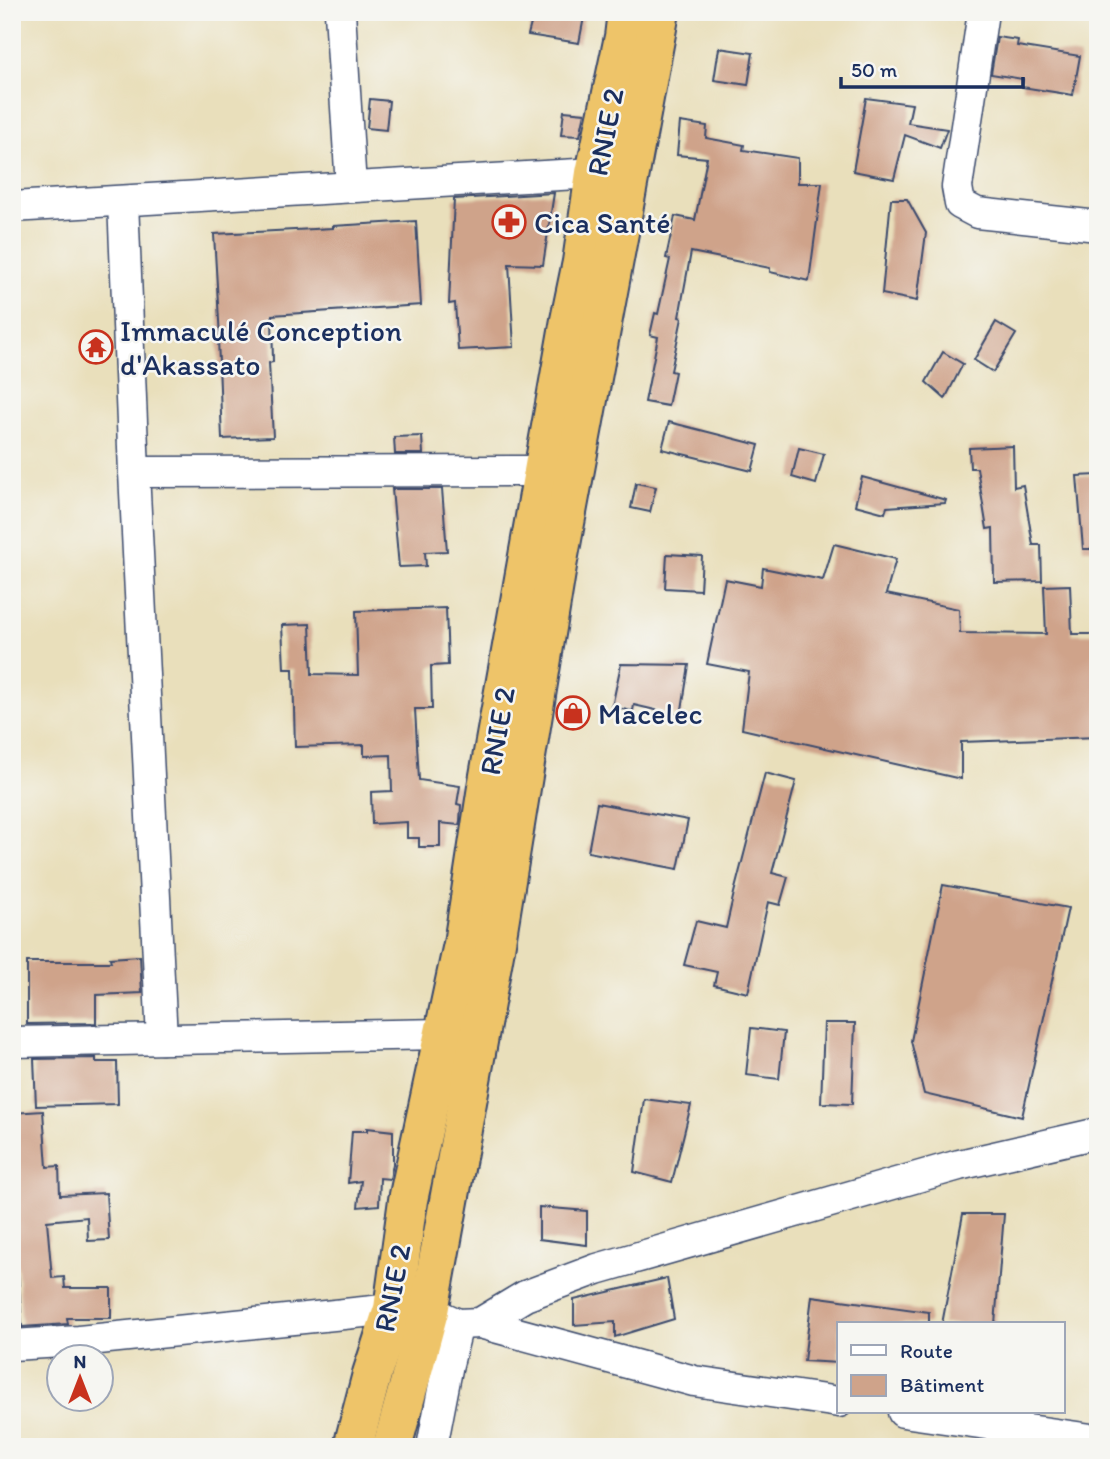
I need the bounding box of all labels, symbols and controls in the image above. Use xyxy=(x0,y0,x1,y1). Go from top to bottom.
scale bar xyxy=(841,46,1023,90)
text: 50 m xyxy=(851,57,898,82)
street label: RNIE 2 xyxy=(578,85,632,179)
pharmacy icon: Cica Santé xyxy=(490,203,528,241)
place label: Cica Santé xyxy=(534,204,671,241)
place label: Immaculé Conception d'Akassato xyxy=(120,312,402,383)
temple icon: Immaculé Conception d'Akassato xyxy=(77,328,115,366)
street label: RNIE 2 xyxy=(471,684,523,778)
shop icon: Macelec xyxy=(554,694,592,732)
place label: Macelec xyxy=(598,695,703,732)
street label: RNIE 2 xyxy=(365,1241,419,1335)
legend xyxy=(837,1322,1064,1414)
text: Route xyxy=(900,1338,953,1363)
north arrow xyxy=(46,1344,116,1414)
text: N xyxy=(74,1350,86,1373)
text: Bâtiment xyxy=(900,1372,984,1397)

